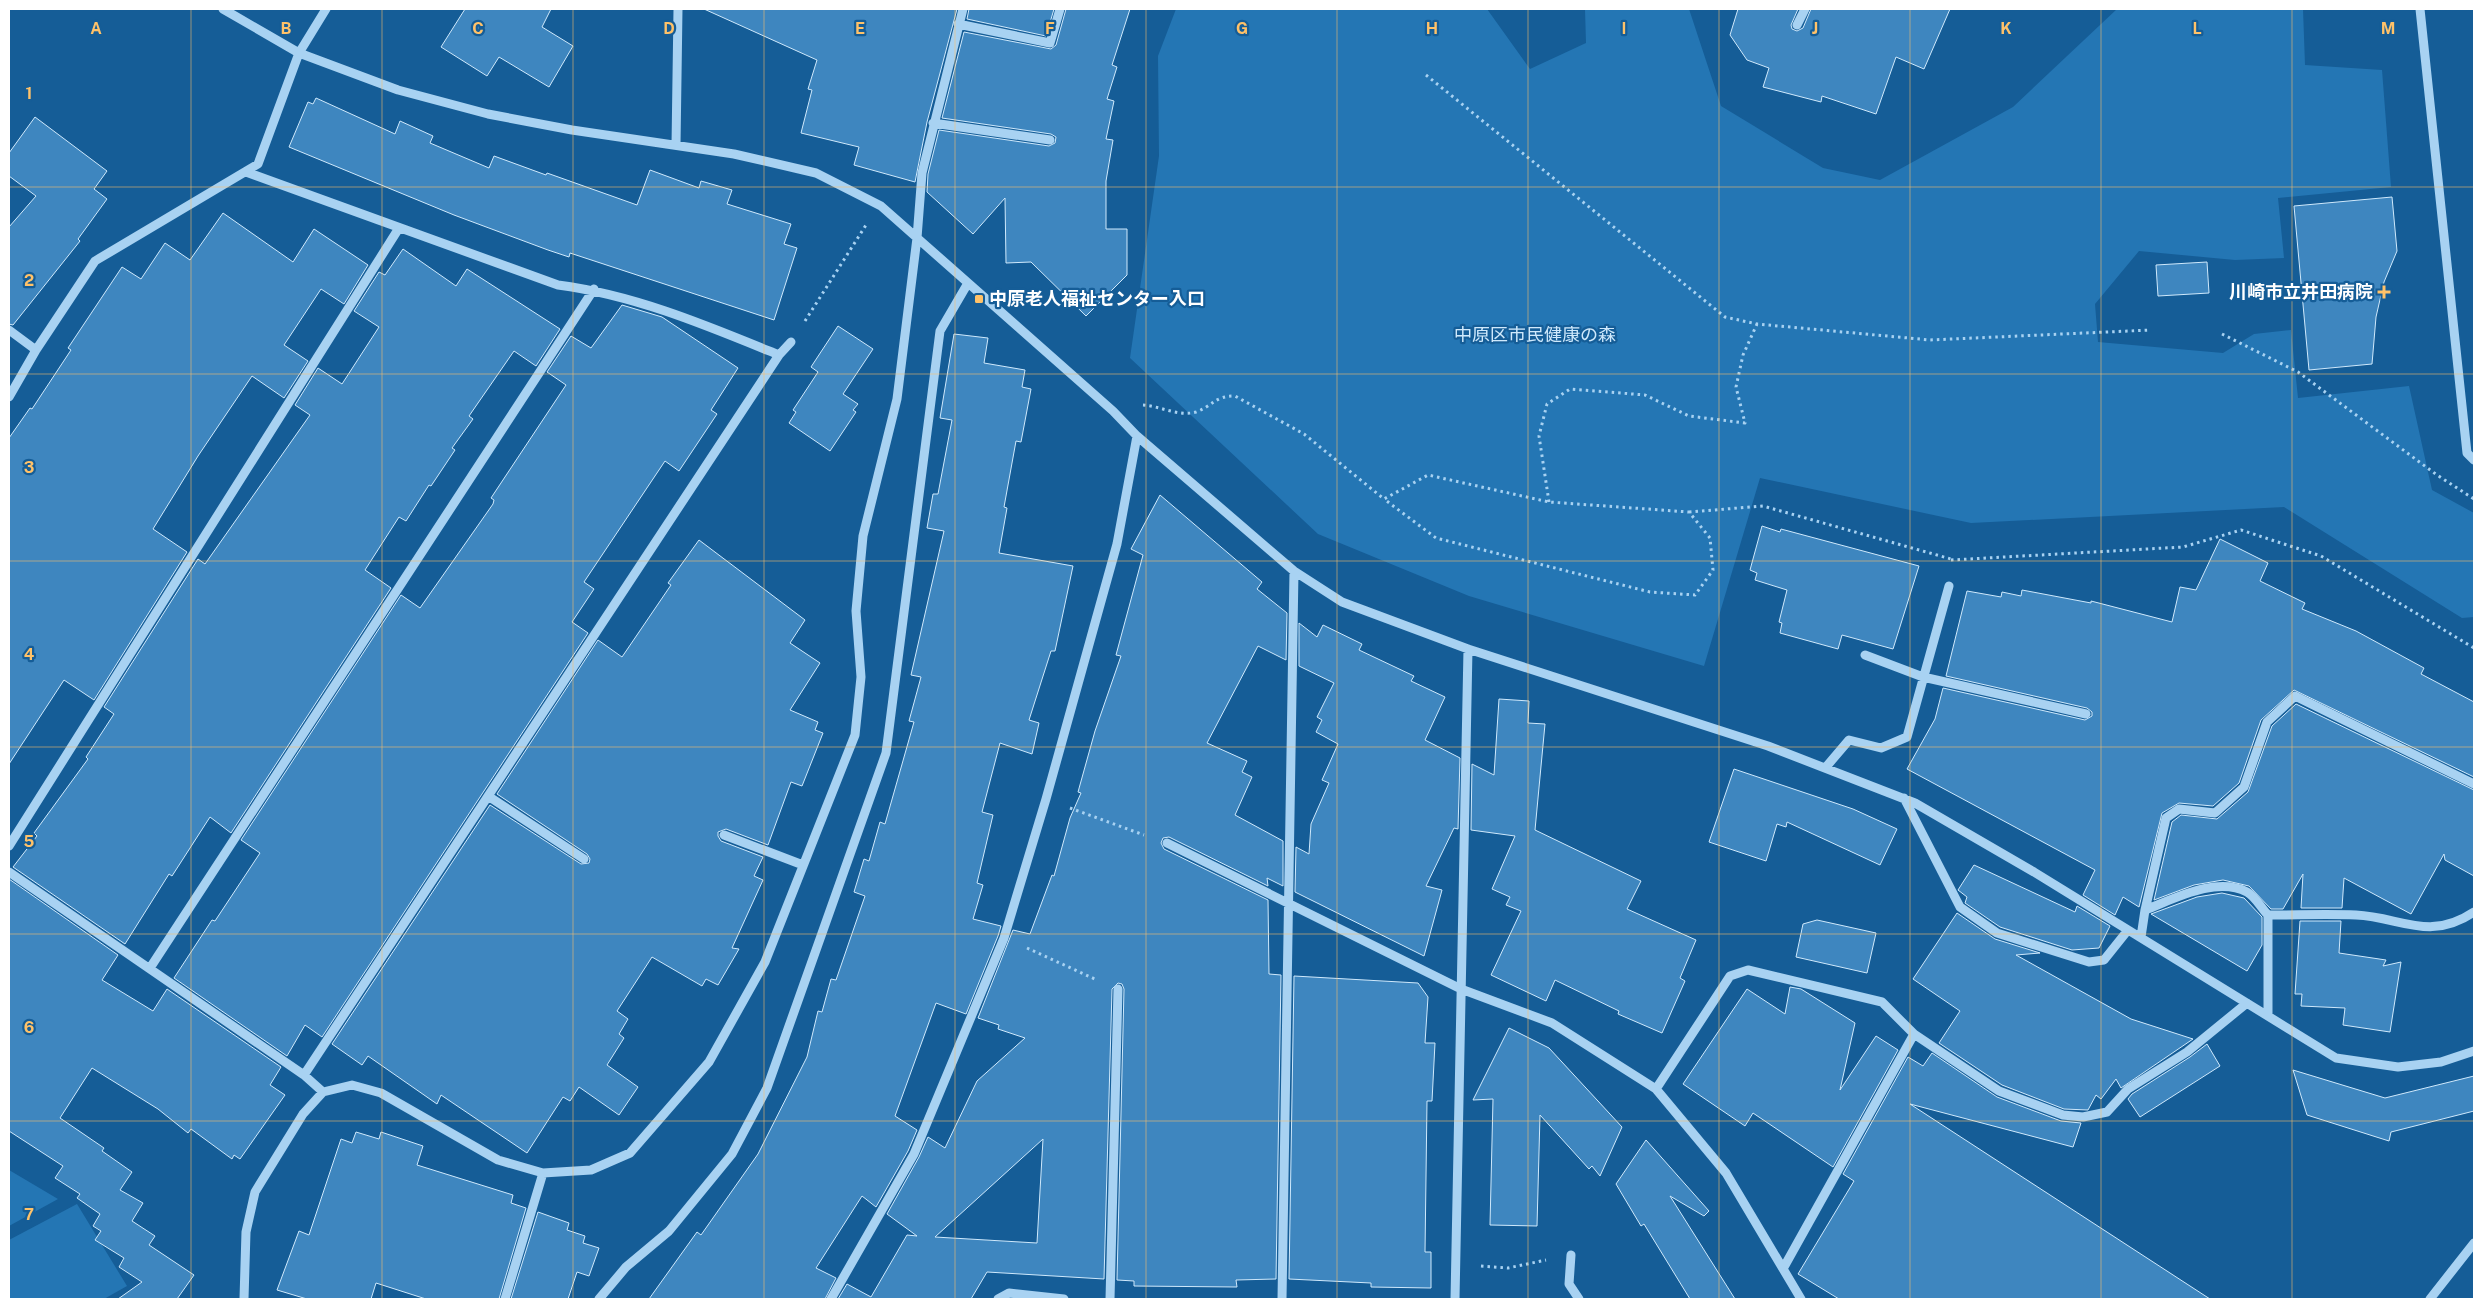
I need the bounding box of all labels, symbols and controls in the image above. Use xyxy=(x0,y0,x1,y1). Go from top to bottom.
text: A xyxy=(90,19,102,38)
text: B xyxy=(281,19,292,38)
text: C xyxy=(472,19,484,38)
text: D xyxy=(663,19,675,38)
text: E xyxy=(855,19,865,38)
text: F xyxy=(1045,19,1055,38)
text: G xyxy=(1236,19,1248,38)
text: H xyxy=(1426,19,1438,38)
text: I xyxy=(1622,19,1626,38)
text: J xyxy=(1812,19,1818,38)
text: K xyxy=(2000,19,2012,38)
text: L xyxy=(2192,19,2202,38)
text: M xyxy=(2381,19,2395,38)
text: 1 xyxy=(26,84,32,103)
text: 2 xyxy=(24,271,34,290)
place label: 川崎市立井田病院 xyxy=(2229,281,2373,302)
marker: 川崎市立井田病院 xyxy=(2377,285,2391,299)
place label: 中原老人福祉センター入口 xyxy=(989,288,1205,309)
marker: 中原老人福祉センター入口 xyxy=(973,293,985,305)
park label: 中原区市民健康の森 xyxy=(1454,324,1616,345)
text: 3 xyxy=(24,458,34,477)
text: 4 xyxy=(24,645,35,664)
text: 5 xyxy=(24,832,35,851)
text: 6 xyxy=(24,1018,34,1037)
text: 7 xyxy=(24,1205,34,1224)

